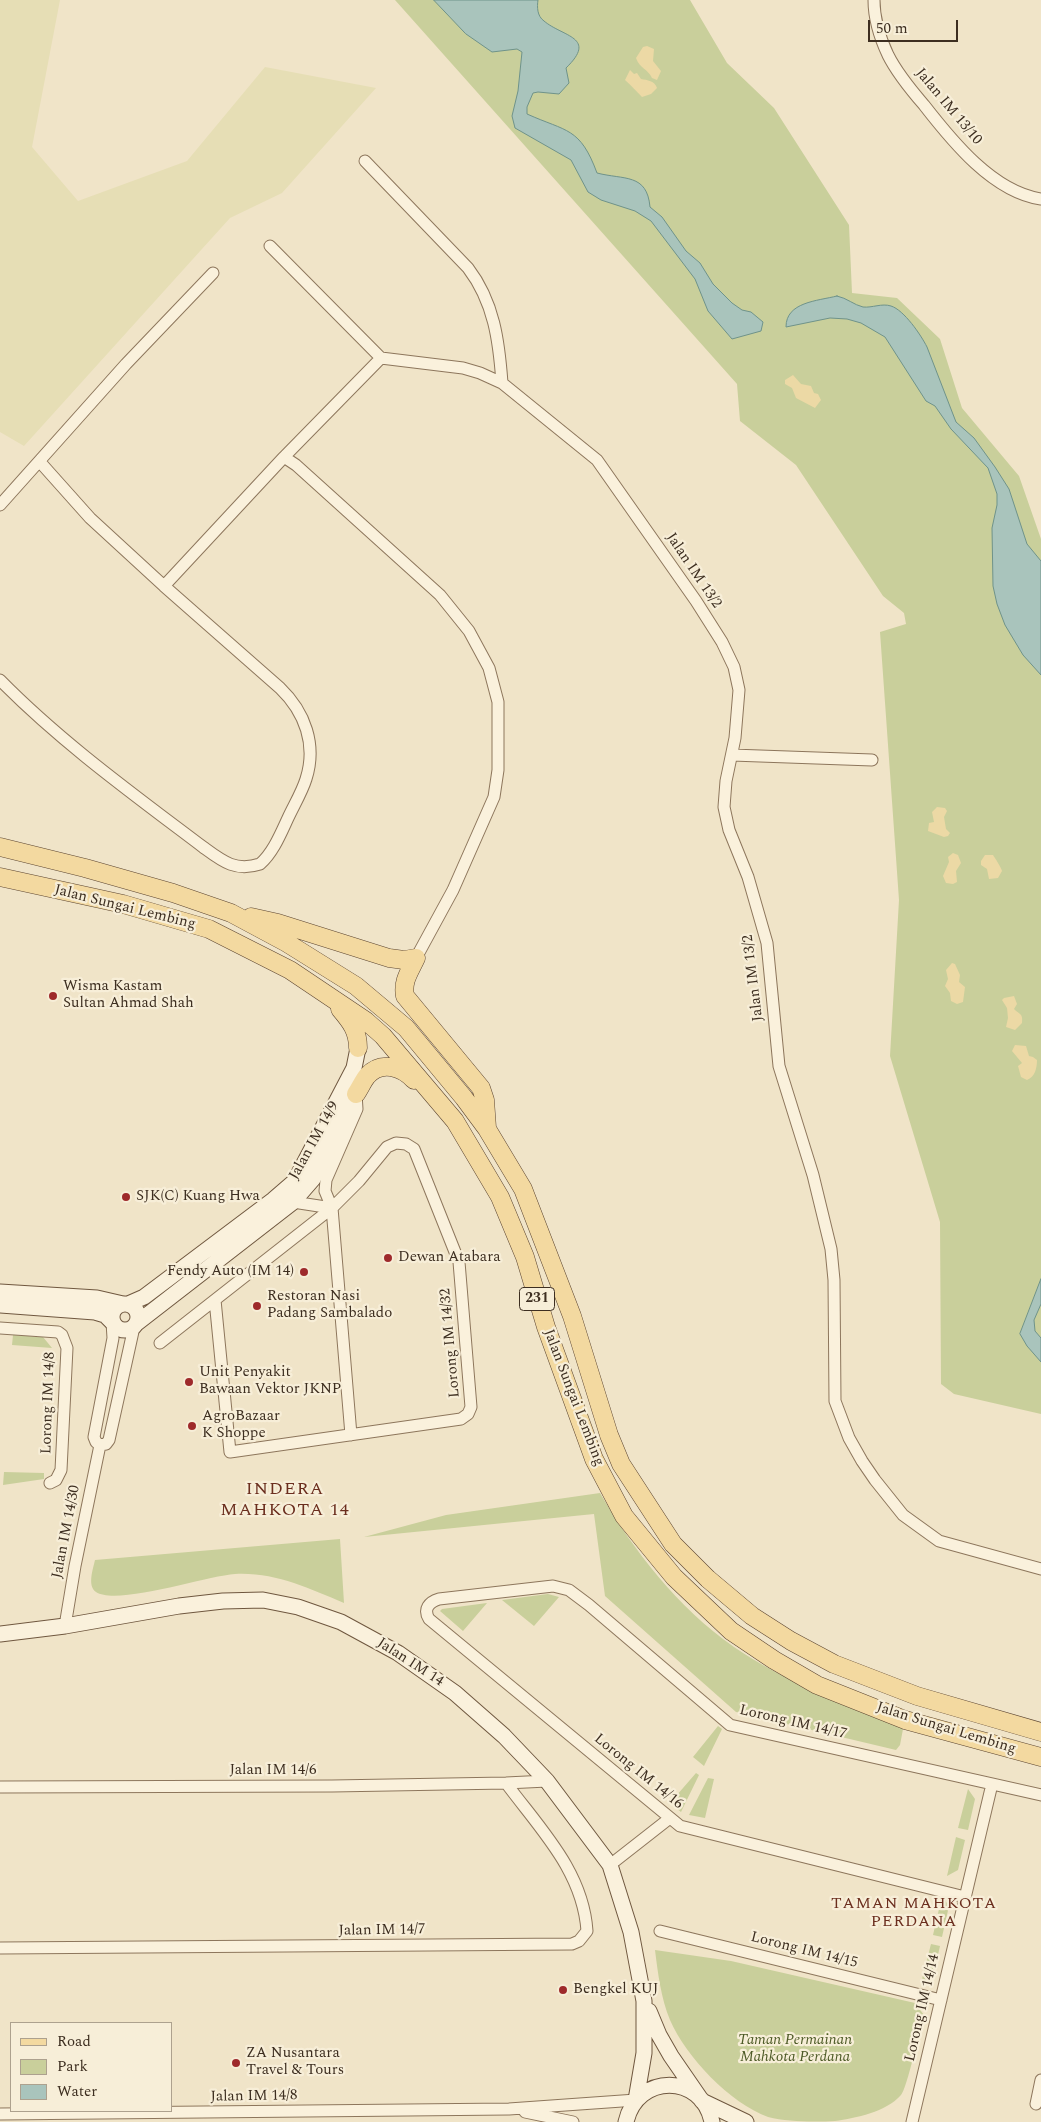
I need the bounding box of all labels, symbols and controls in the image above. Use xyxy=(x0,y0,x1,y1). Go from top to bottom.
scale bar xyxy=(871,10,961,42)
text: 50 m xyxy=(876,17,908,40)
street label: Jalan IM 13/10 xyxy=(911,65,985,149)
street label: Jalan IM 13/2 xyxy=(661,530,725,612)
street label: Jalan Sungai Lembing xyxy=(52,882,198,934)
street label: Jalan IM 13/2 xyxy=(740,934,768,1022)
place label: Wisma Kastam Sultan Ahmad Shah xyxy=(63,978,194,1013)
marker: Wisma Kastam Sultan Ahmad Shah xyxy=(47,990,59,1002)
street label: Jalan IM 14/9 xyxy=(286,1099,344,1183)
place label: SJK(C) Kuang Hwa xyxy=(136,1188,260,1206)
marker: SJK(C) Kuang Hwa xyxy=(120,1191,132,1203)
place label: Dewan Atabara xyxy=(398,1249,501,1267)
marker: Dewan Atabara xyxy=(382,1252,394,1264)
place label: Fendy Auto (IM 14) xyxy=(167,1263,294,1281)
marker: Fendy Auto (IM 14) xyxy=(298,1266,310,1278)
street label: Lorong IM 14/32 xyxy=(437,1287,465,1399)
place label: Restoran Nasi Padang Sambalado xyxy=(267,1288,392,1323)
road number: 231 xyxy=(520,1288,554,1310)
marker: Restoran Nasi Padang Sambalado xyxy=(251,1300,263,1312)
street label: Jalan Sungai Lembing xyxy=(539,1327,607,1469)
street label: Lorong IM 14/8 xyxy=(38,1351,60,1455)
place label: Unit Penyakit Bawaan Vektor JKNP xyxy=(199,1364,341,1399)
marker: Unit Penyakit Bawaan Vektor JKNP xyxy=(183,1376,195,1388)
place label: AgroBazaar K Shoppe xyxy=(202,1408,280,1443)
marker: AgroBazaar K Shoppe xyxy=(186,1420,198,1432)
district label: INDERA MAHKOTA 14 xyxy=(219,1479,351,1522)
street label: Jalan IM 14/30 xyxy=(49,1484,85,1580)
street label: Jalan IM 14 xyxy=(373,1635,447,1691)
street label: Jalan Sungai Lembing xyxy=(874,1699,1018,1759)
street label: Lorong IM 14/17 xyxy=(737,1702,849,1744)
street label: Lorong IM 14/16 xyxy=(590,1730,686,1814)
street label: Jalan IM 14/6 xyxy=(229,1762,317,1780)
district label: TAMAN MAHKOTA PERDANA xyxy=(829,1895,999,1933)
street label: Jalan IM 14/7 xyxy=(338,1921,426,1941)
street label: Lorong IM 14/15 xyxy=(748,1929,860,1973)
street label: Lorong IM 14/14 xyxy=(902,1952,944,2064)
place label: Bengkel KUJ xyxy=(573,1981,659,1999)
marker: Bengkel KUJ xyxy=(557,1984,569,1996)
legend xyxy=(10,2022,172,2112)
text: Road xyxy=(57,2030,91,2053)
park label: Taman Permainan Mahkota Perdana xyxy=(738,2032,852,2067)
place label: ZA Nusantara Travel & Tours xyxy=(246,2045,344,2080)
text: Park xyxy=(57,2055,88,2078)
marker: ZA Nusantara Travel & Tours xyxy=(230,2057,242,2069)
text: Water xyxy=(57,2080,97,2103)
street label: Jalan IM 14/8 xyxy=(210,2087,298,2107)

